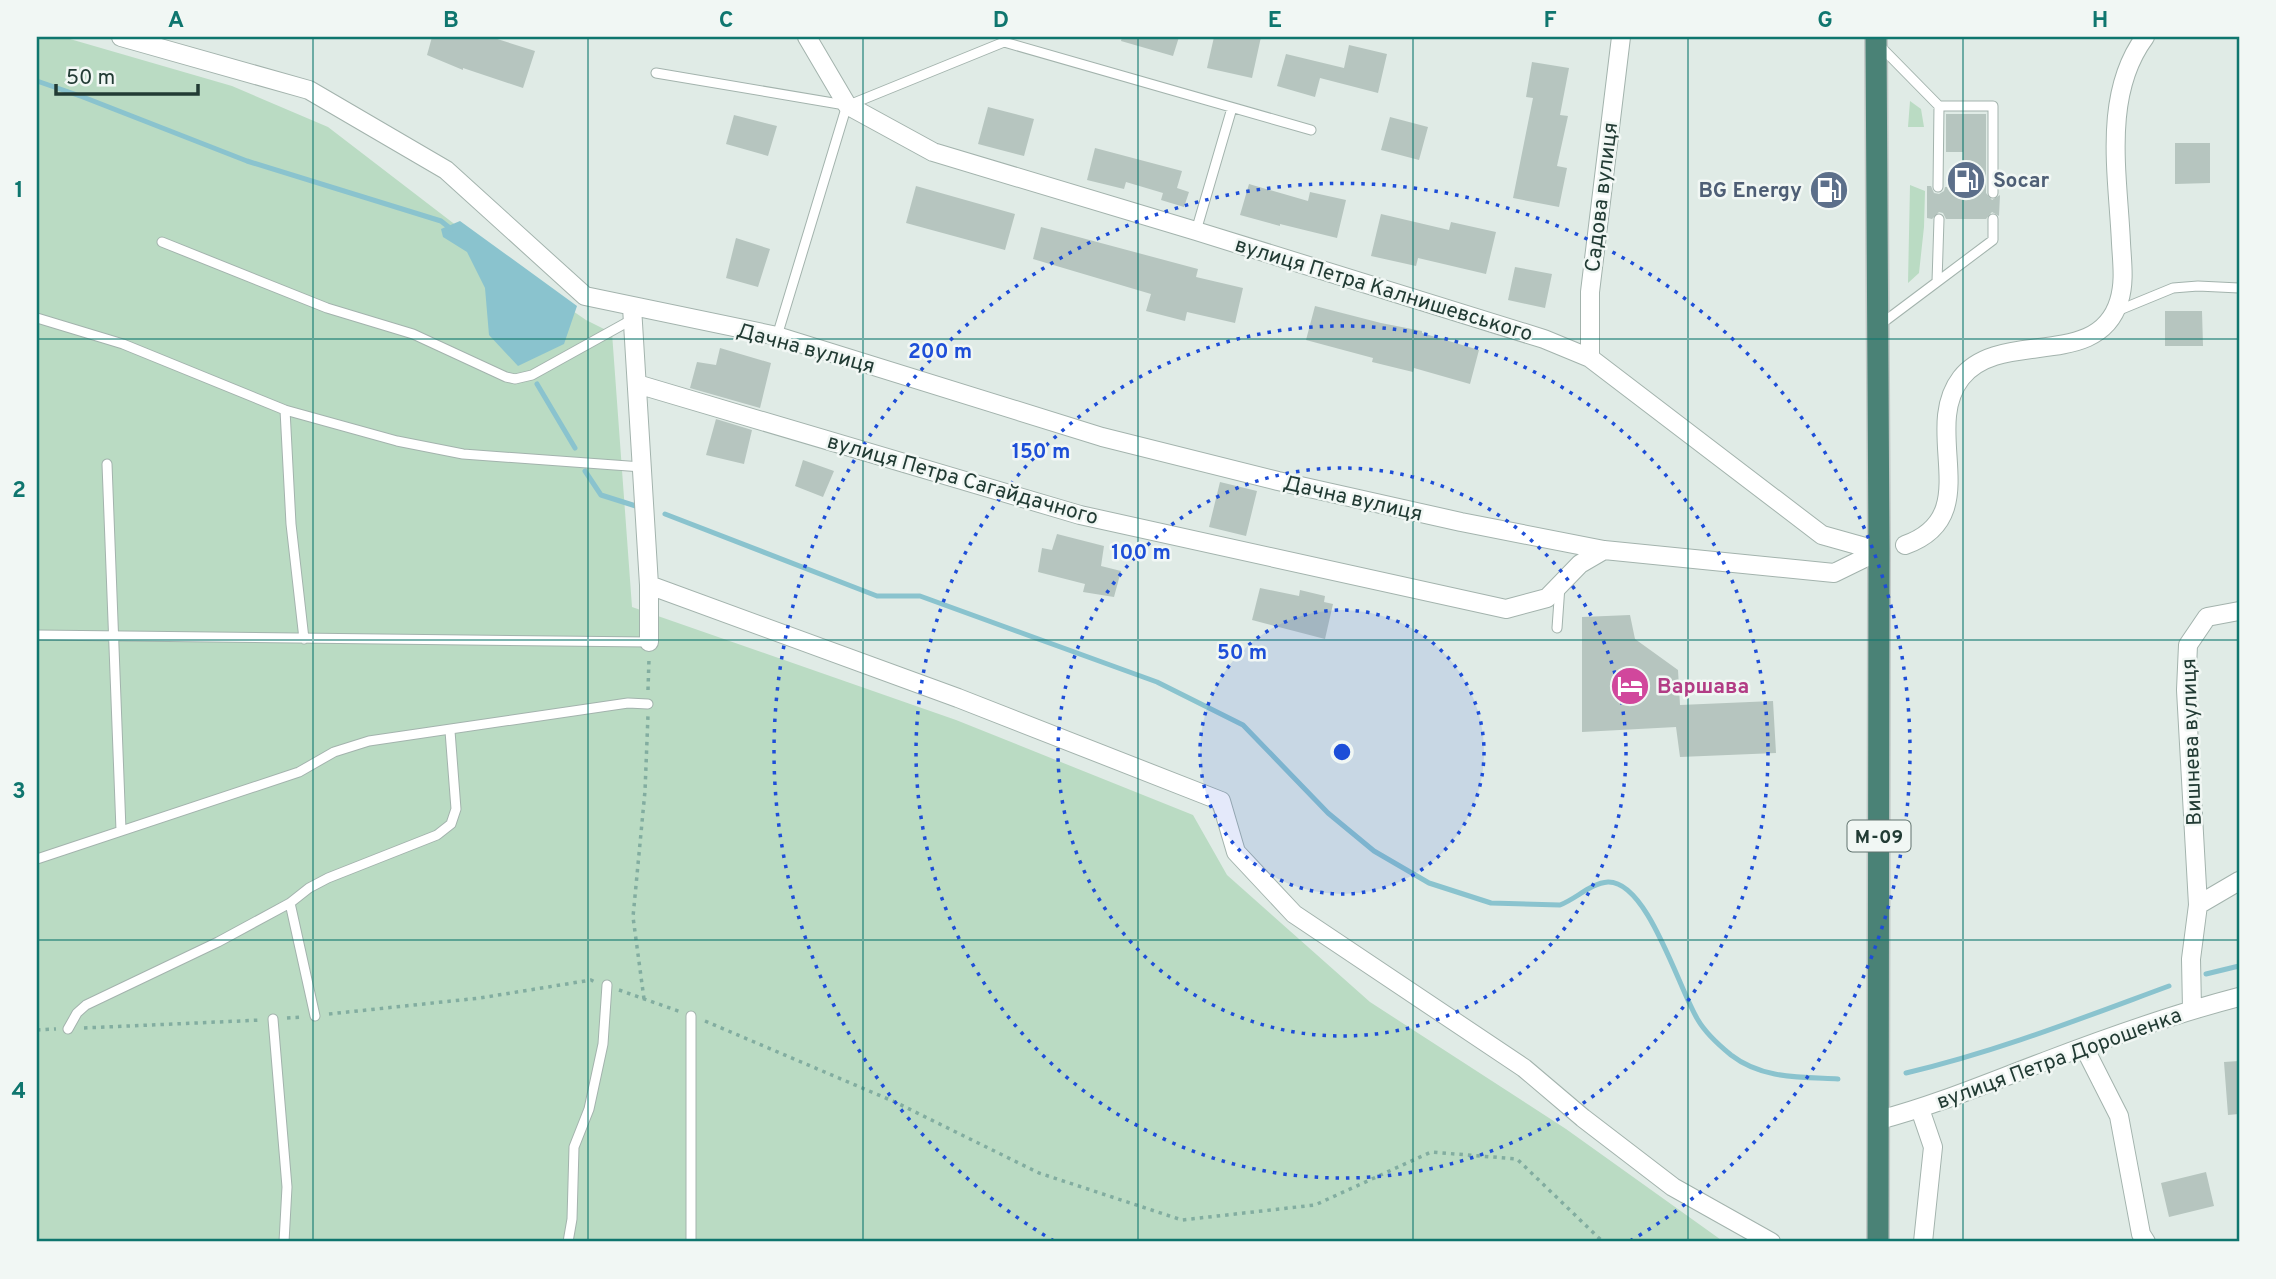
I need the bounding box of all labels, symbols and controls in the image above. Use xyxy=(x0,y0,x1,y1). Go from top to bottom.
text: A xyxy=(168,7,184,36)
text: B xyxy=(443,7,459,36)
text: C xyxy=(719,7,733,36)
text: D xyxy=(993,7,1009,36)
text: E xyxy=(1268,7,1282,36)
text: F xyxy=(1543,7,1557,36)
text: G xyxy=(1817,7,1833,36)
text: H xyxy=(2092,7,2108,36)
scale bar xyxy=(56,52,198,96)
text: 50 m xyxy=(66,65,115,92)
street label: Садова вулиця xyxy=(1580,121,1625,274)
fuel station icon: Socar xyxy=(1945,159,1987,201)
place label: Socar xyxy=(1993,168,2050,195)
fuel station icon: BG Energy xyxy=(1808,169,1850,211)
text: 1 xyxy=(14,177,24,206)
place label: BG Energy xyxy=(1699,178,1802,205)
street label: вулиця Петра Калнишевського xyxy=(1231,232,1536,349)
street label: Дачна вулиця xyxy=(733,318,878,381)
text: 200 m xyxy=(908,339,972,366)
street label: вулиця Петра Сагайдачного xyxy=(824,429,1101,532)
text: 150 m xyxy=(1012,439,1070,466)
street label: Дачна вулиця xyxy=(1280,470,1425,529)
text: 2 xyxy=(12,477,26,506)
text: 100 m xyxy=(1111,540,1171,567)
text: 50 m xyxy=(1217,640,1267,667)
street label: Вишнева вулиця xyxy=(2176,658,2209,826)
hotel icon: Варшава xyxy=(1609,665,1651,707)
place label: Варшава xyxy=(1657,674,1749,701)
centre of rings xyxy=(1330,740,1354,764)
text: 3 xyxy=(12,778,26,807)
road number: М-09 xyxy=(1848,820,1910,852)
street label: вулиця Петра Дорошенка xyxy=(1933,1002,2186,1116)
text: 4 xyxy=(12,1078,26,1107)

